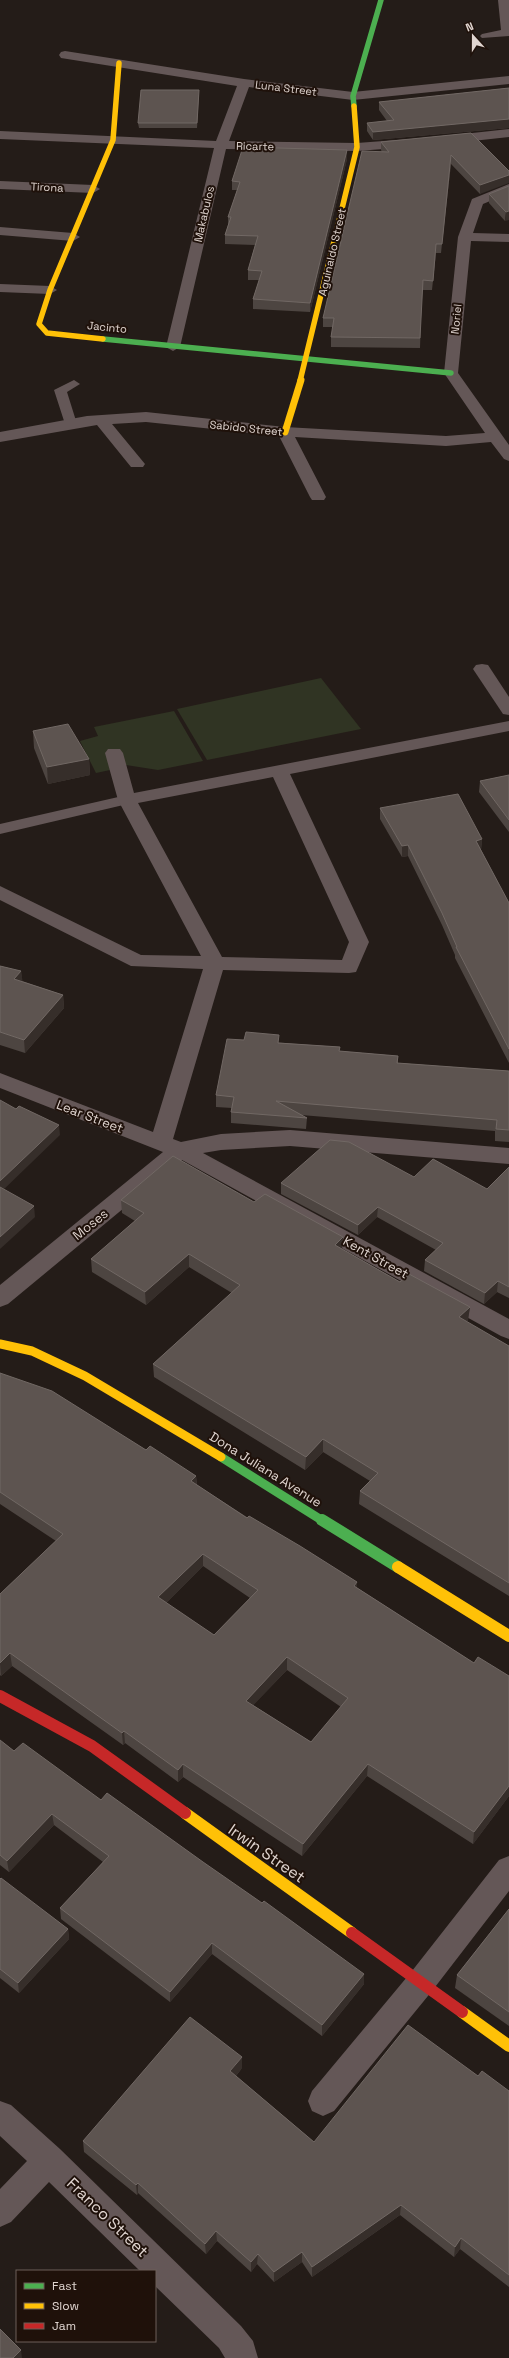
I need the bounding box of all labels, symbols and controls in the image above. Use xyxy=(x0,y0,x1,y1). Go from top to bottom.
north arrow xyxy=(453,16,493,56)
text: N xyxy=(463,19,475,35)
street label: Luna Street xyxy=(254,77,318,99)
street label: Ricarte xyxy=(236,139,274,153)
street label: Tirona xyxy=(30,179,64,195)
street label: Makabulos xyxy=(191,184,217,243)
street label: Aguinaldo Street xyxy=(315,207,349,297)
street label: Noriel xyxy=(447,303,465,335)
street label: Jacinto xyxy=(86,318,128,336)
street label: Sabido Street xyxy=(209,417,283,439)
street label: Lear Street xyxy=(54,1096,126,1137)
street label: Moses xyxy=(69,1205,112,1244)
street label: Kent Street xyxy=(340,1233,411,1282)
street label: Dona Juliana Avenue xyxy=(206,1428,325,1511)
street label: Irwin Street xyxy=(224,1819,309,1888)
street label: Franco Street xyxy=(62,2173,153,2262)
legend xyxy=(16,2270,156,2342)
text: Fast xyxy=(52,2278,77,2294)
text: Slow xyxy=(52,2298,79,2314)
text: Jam xyxy=(52,2318,76,2334)

